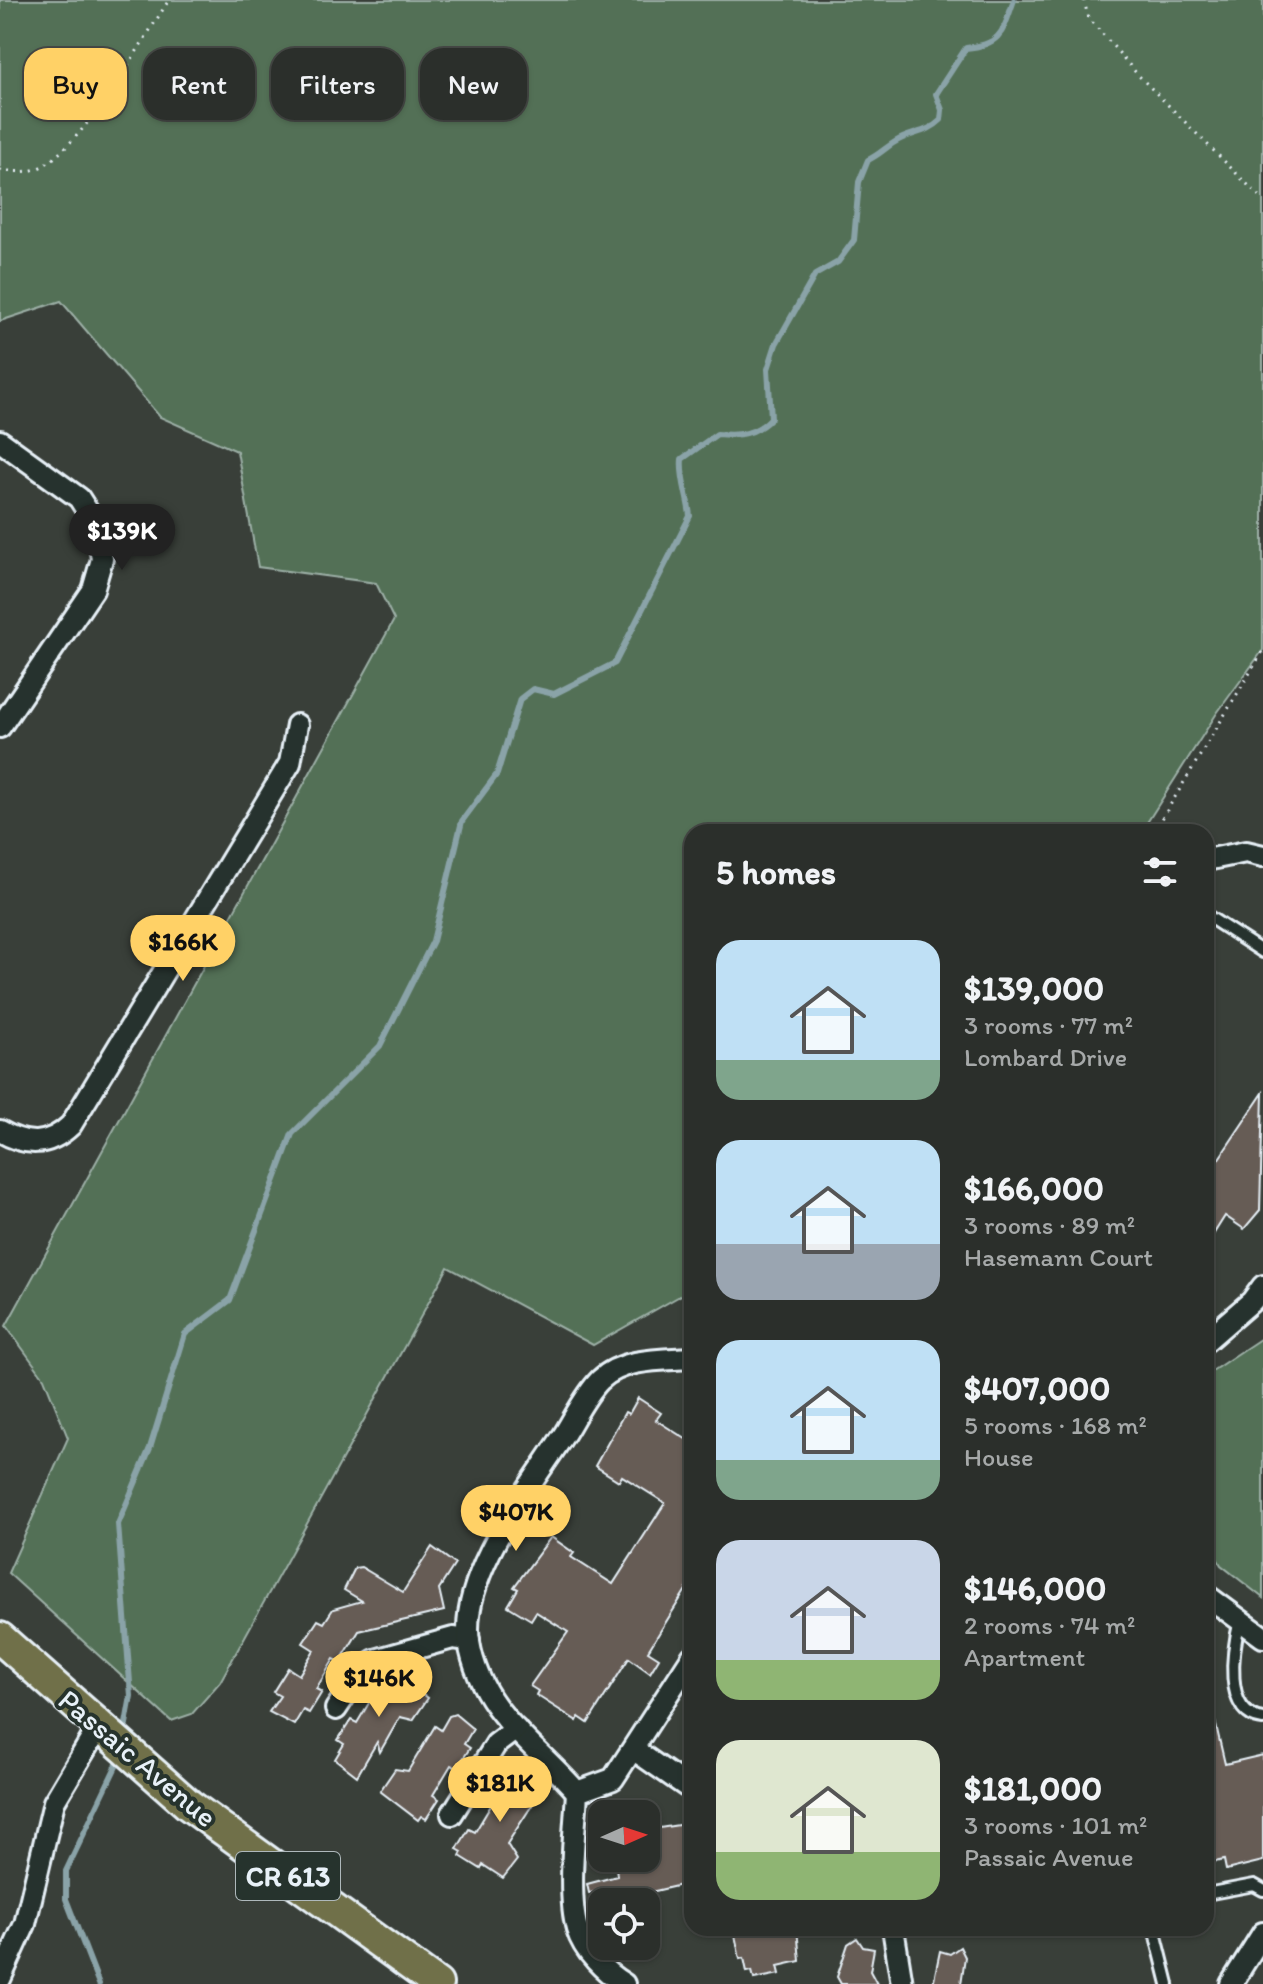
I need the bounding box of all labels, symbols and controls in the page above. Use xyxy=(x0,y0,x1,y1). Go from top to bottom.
chip: Buy xyxy=(24,48,127,120)
chip: Rent xyxy=(143,48,255,120)
chip: Filters xyxy=(271,48,404,120)
chip: New xyxy=(420,48,527,120)
pin: $139K xyxy=(66,504,178,572)
text: $139K xyxy=(87,514,157,546)
icon: filters xyxy=(1138,850,1182,894)
text: 5 homes xyxy=(716,852,836,893)
pin: $166K xyxy=(127,915,239,983)
text: $166K xyxy=(148,925,218,957)
text: $139,000 xyxy=(964,968,1104,1009)
icon: home xyxy=(780,972,876,1068)
text: 3 rooms · 77 m² xyxy=(964,1009,1133,1041)
text: Lombard Drive xyxy=(964,1041,1127,1073)
text: $166,000 xyxy=(964,1168,1104,1209)
icon: home xyxy=(780,1172,876,1268)
text: 3 rooms · 89 m² xyxy=(964,1209,1135,1241)
text: Hasemann Court xyxy=(964,1241,1153,1273)
text: $407,000 xyxy=(964,1368,1110,1409)
icon: home xyxy=(780,1372,876,1468)
text: 5 rooms · 168 m² xyxy=(964,1409,1147,1441)
text: House xyxy=(964,1441,1034,1473)
pin: $407K xyxy=(460,1485,572,1553)
text: $407K xyxy=(479,1495,553,1527)
text: $146,000 xyxy=(964,1568,1106,1609)
icon: home xyxy=(780,1572,876,1668)
text: 2 rooms · 74 m² xyxy=(964,1609,1135,1641)
text: Apartment xyxy=(964,1641,1085,1673)
pin: $146K xyxy=(323,1651,435,1719)
text: $146K xyxy=(343,1661,415,1693)
street label: Passaic Avenue xyxy=(51,1681,225,1835)
pin: $181K xyxy=(444,1756,556,1824)
text: $181K xyxy=(466,1766,534,1798)
text: $181,000 xyxy=(964,1768,1102,1809)
icon: home xyxy=(780,1772,876,1868)
north arrow xyxy=(588,1800,660,1872)
map controls xyxy=(588,1800,660,1960)
text: 3 rooms · 101 m² xyxy=(964,1809,1147,1841)
text: Passaic Avenue xyxy=(964,1841,1133,1873)
road number: CR 613 xyxy=(236,1852,340,1900)
button: locate xyxy=(588,1888,660,1960)

